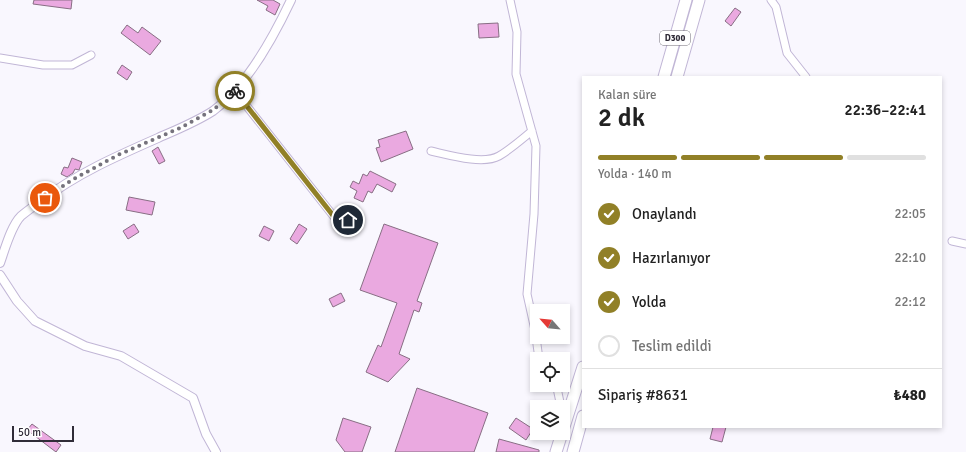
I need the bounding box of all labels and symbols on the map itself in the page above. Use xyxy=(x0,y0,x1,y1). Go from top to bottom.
road number: D300 xyxy=(660,31,690,45)
courier xyxy=(215,71,255,111)
pin xyxy=(28,181,62,215)
pin xyxy=(331,203,365,237)
north arrow xyxy=(530,304,570,344)
scale bar xyxy=(12,424,74,443)

